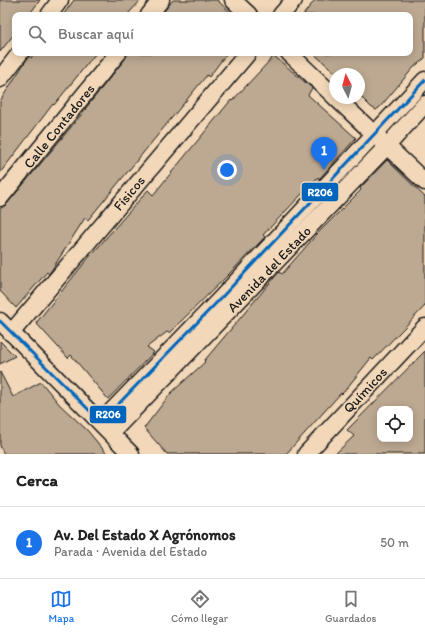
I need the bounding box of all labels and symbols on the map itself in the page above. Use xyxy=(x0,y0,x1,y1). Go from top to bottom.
north arrow xyxy=(329,68,365,104)
street label: Calle Contadores xyxy=(20,81,99,172)
pin: 1 xyxy=(311,137,337,170)
your location xyxy=(217,160,237,180)
street label: Físicos xyxy=(110,172,149,214)
line badge: R206 xyxy=(301,182,339,202)
text: R206 xyxy=(307,186,333,199)
street label: Avenida del Estado xyxy=(224,223,315,316)
street label: Químicos xyxy=(340,364,391,417)
line badge: R206 xyxy=(89,405,127,424)
text: R206 xyxy=(95,408,121,421)

